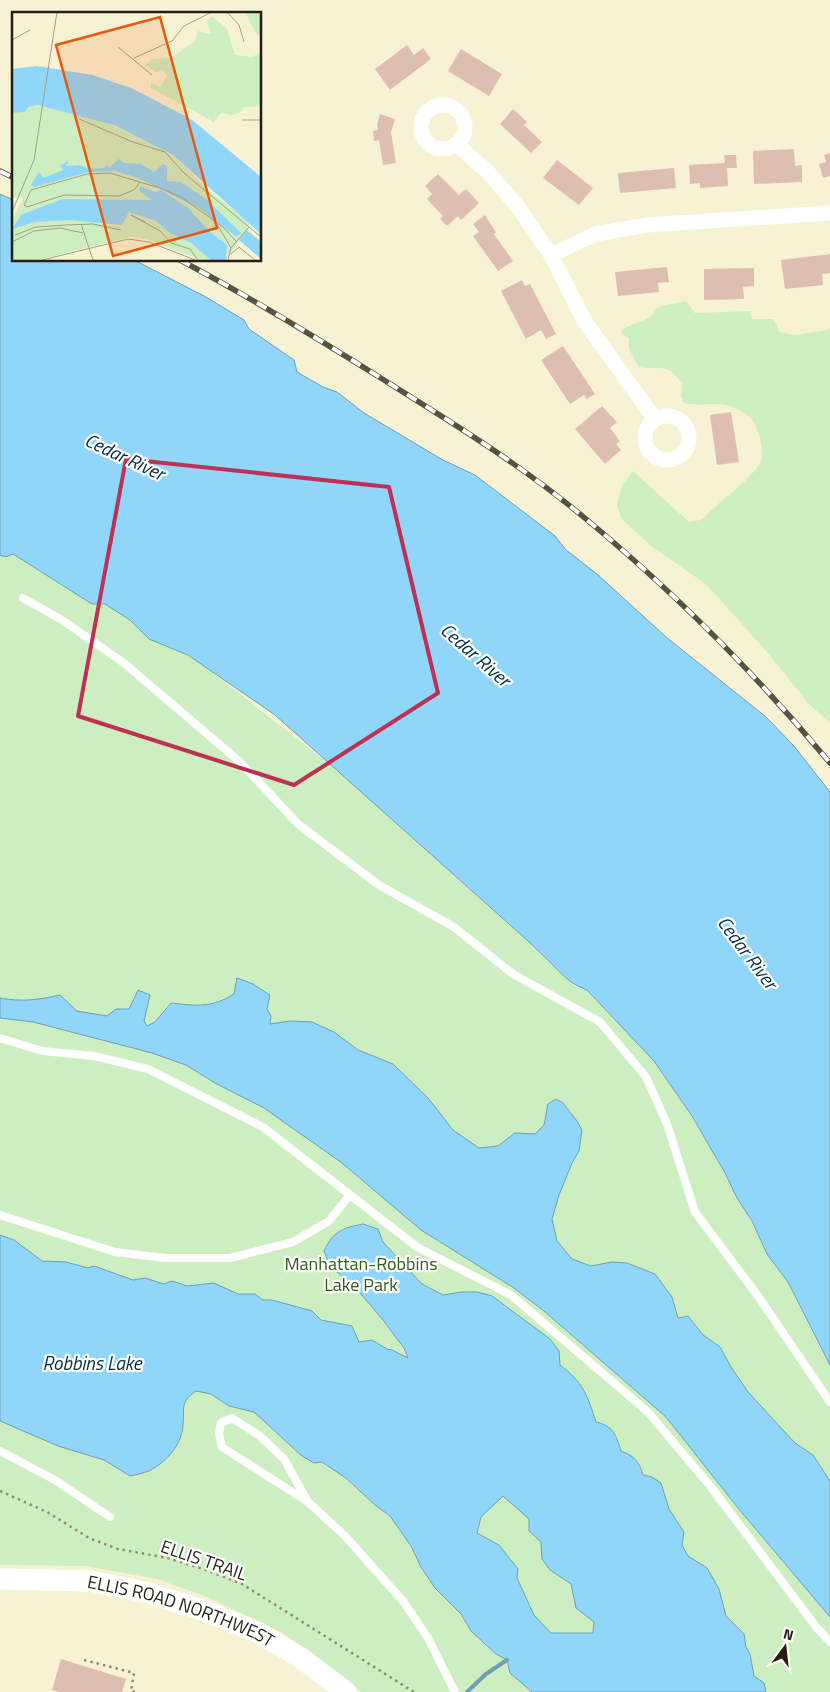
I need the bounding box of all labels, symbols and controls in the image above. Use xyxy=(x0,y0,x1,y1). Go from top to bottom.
inset map xyxy=(12,12,261,261)
water label: Cedar River xyxy=(80,425,172,488)
water label: Cedar River xyxy=(434,615,519,694)
water label: Cedar River xyxy=(711,909,786,996)
park label: Manhattan-Robbins Lake Park xyxy=(284,1250,438,1298)
water label: Robbins Lake xyxy=(42,1348,143,1377)
street label: ELLIS TRAIL xyxy=(157,1533,251,1587)
street label: ELLIS ROAD NORTHWEST xyxy=(85,1567,281,1654)
north arrow xyxy=(760,1622,810,1672)
text: N xyxy=(781,1623,796,1645)

